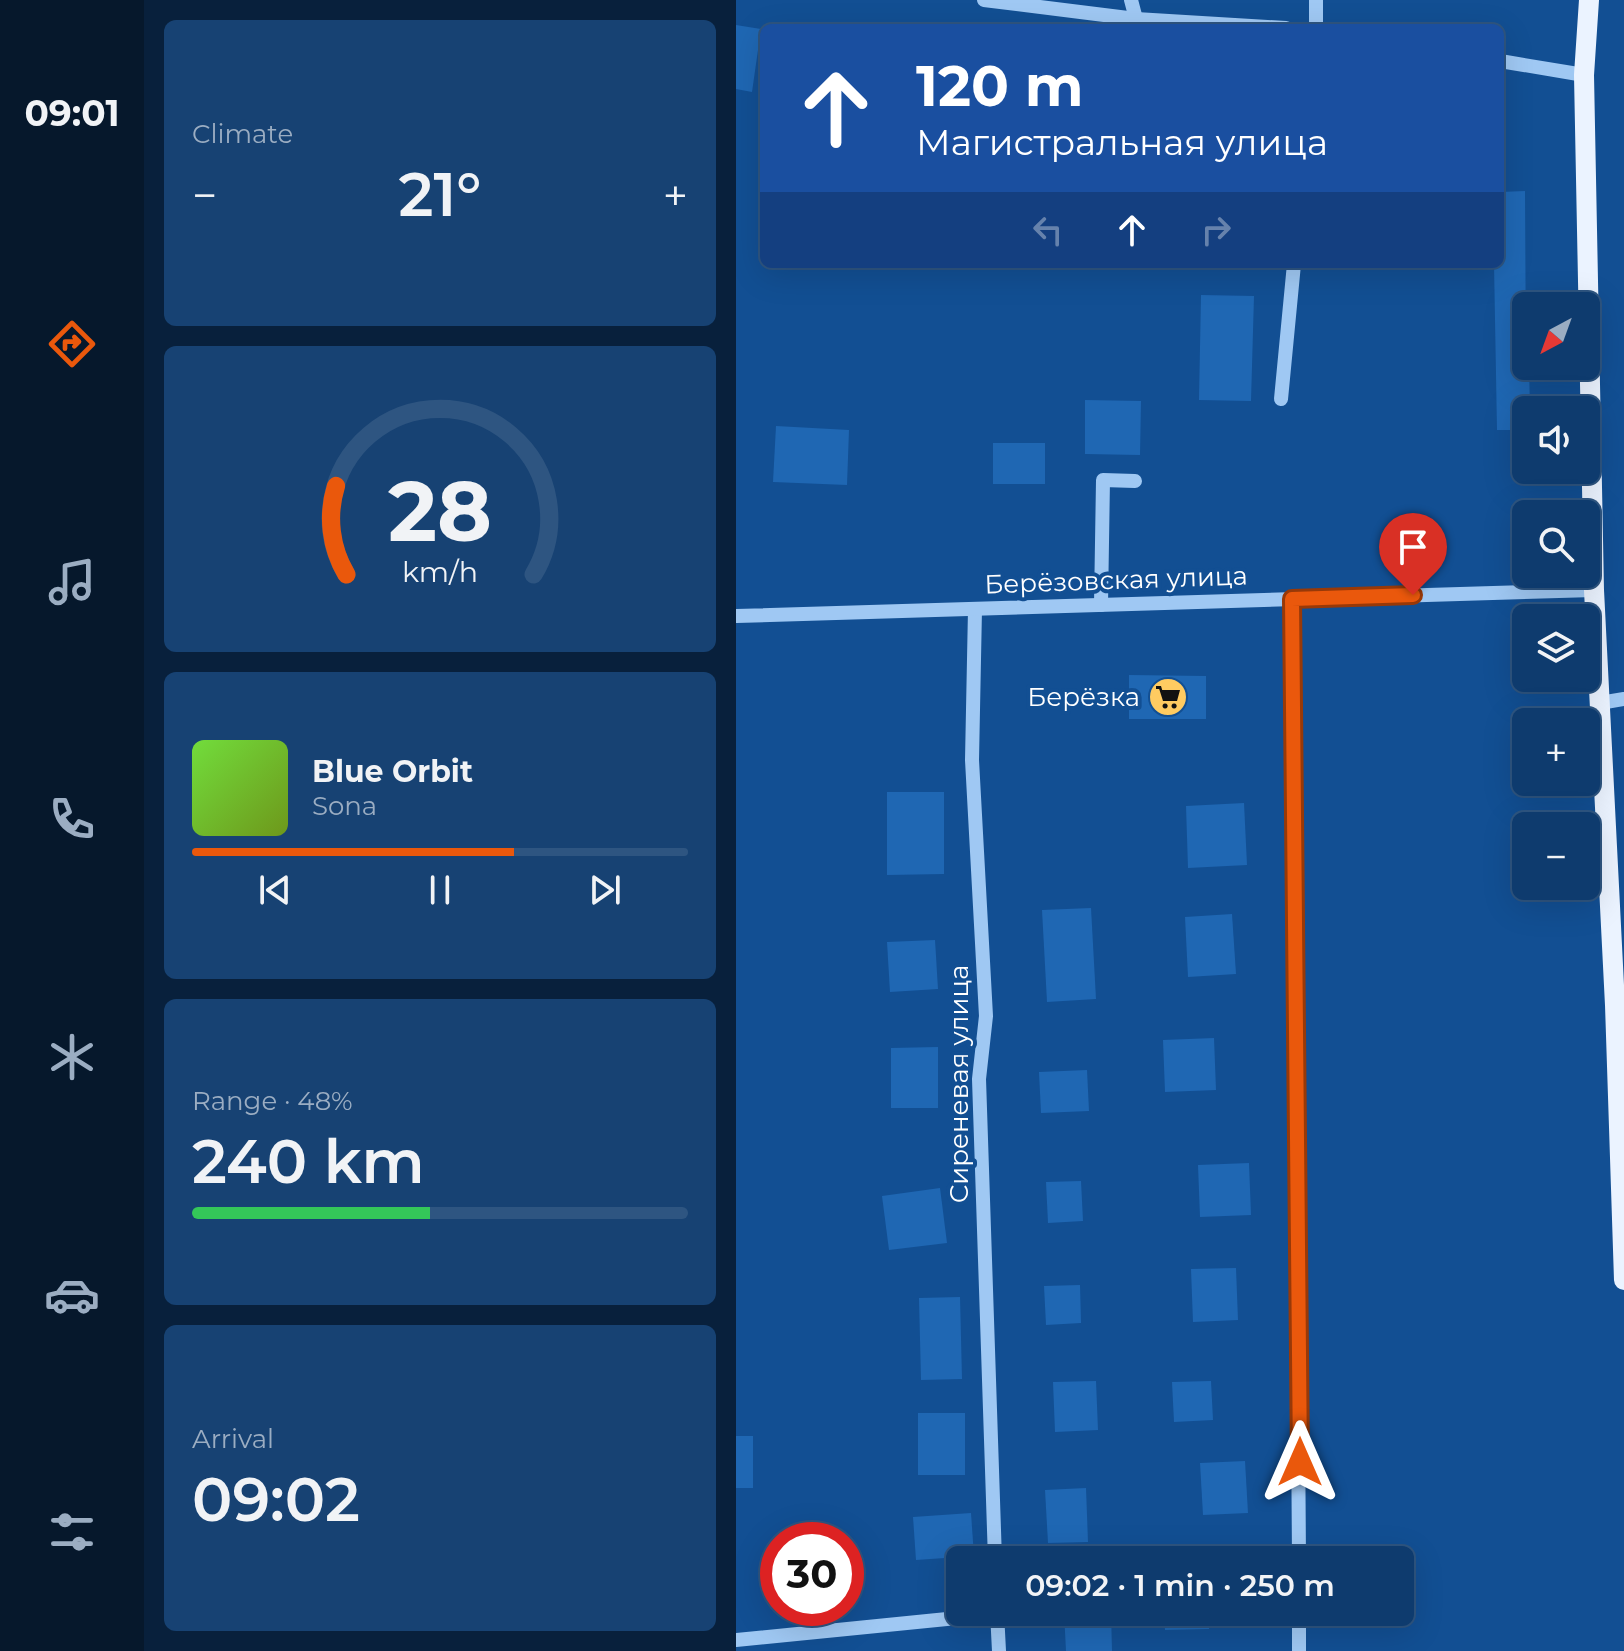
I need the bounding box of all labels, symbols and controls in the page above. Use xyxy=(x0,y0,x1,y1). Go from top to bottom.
text: 120 m xyxy=(916,52,1084,120)
icon: ahead xyxy=(784,56,888,160)
text: 09:01 xyxy=(24,91,120,135)
text: Climate xyxy=(192,118,293,150)
text: Магистральная улица xyxy=(916,120,1328,164)
text: 21° xyxy=(399,158,481,231)
text: − xyxy=(192,168,217,222)
text: + xyxy=(663,168,688,222)
icon: left xyxy=(1026,208,1070,252)
icon: ahead xyxy=(1110,208,1154,252)
icon: right xyxy=(1194,208,1238,252)
north arrow xyxy=(1512,292,1600,380)
map controls xyxy=(1512,292,1600,900)
icon: directions xyxy=(44,316,100,372)
button: sound xyxy=(1512,396,1600,484)
text: 28 xyxy=(388,460,492,562)
button: search xyxy=(1512,500,1600,588)
pin xyxy=(1379,513,1447,595)
icon: arrive xyxy=(1391,525,1435,569)
icon: music xyxy=(44,554,100,610)
text: km/h xyxy=(402,554,478,589)
street label: Берёзовская улица xyxy=(984,559,1248,601)
button: layers xyxy=(1512,604,1600,692)
supermarket icon: Берёзка xyxy=(1147,676,1189,718)
place label: Берёзка xyxy=(1027,681,1140,713)
button: + xyxy=(1512,708,1600,796)
text: Blue Orbit xyxy=(312,753,473,790)
text: Sona xyxy=(312,790,377,822)
icon: phone xyxy=(44,791,100,847)
button: − xyxy=(1512,812,1600,900)
icon: previous xyxy=(253,868,297,912)
icon: pause xyxy=(418,868,462,912)
icon: next xyxy=(583,868,627,912)
street label: Сиреневая улица xyxy=(943,965,975,1203)
icon: climate xyxy=(44,1029,100,1085)
text: Range · 48% xyxy=(192,1085,353,1117)
text: 240 km xyxy=(192,1125,425,1198)
icon: car xyxy=(44,1267,100,1323)
position arrow xyxy=(1258,1420,1342,1504)
text: Arrival xyxy=(192,1423,274,1455)
text: 09:02 xyxy=(192,1463,360,1536)
icon: filters xyxy=(44,1504,100,1560)
speed limit sign: 30 xyxy=(760,1522,864,1626)
text: 09:02 · 1 min · 250 m xyxy=(1025,1567,1335,1604)

